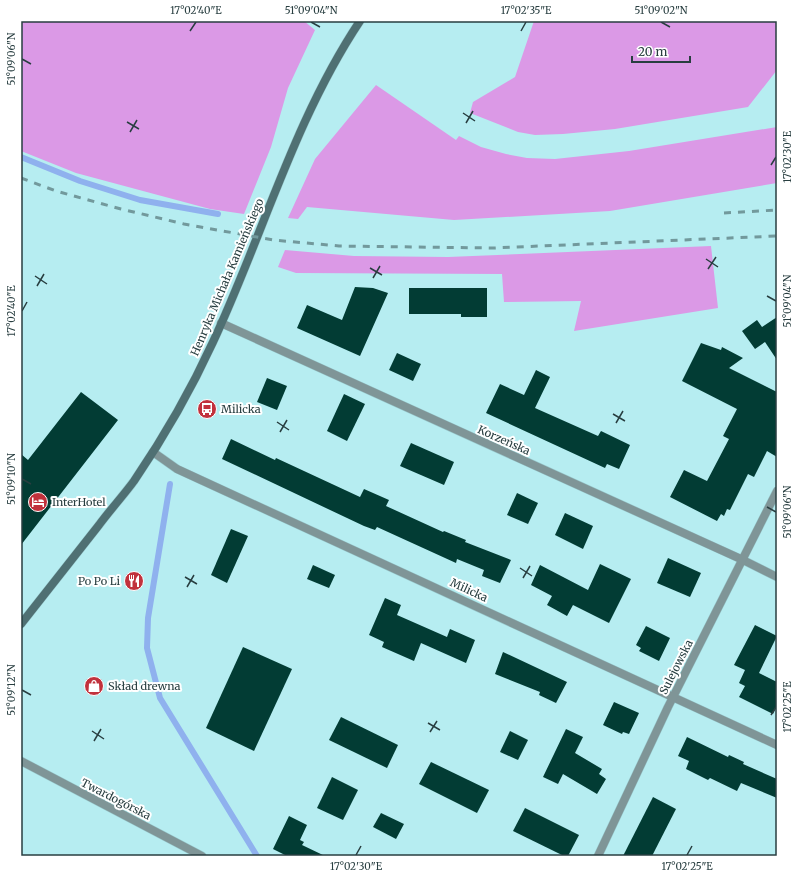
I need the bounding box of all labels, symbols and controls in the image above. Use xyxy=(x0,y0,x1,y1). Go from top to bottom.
text: 17°02'40"E xyxy=(170,4,222,17)
text: 51°09'04"N xyxy=(285,4,338,17)
text: 17°02'35"E xyxy=(501,4,552,17)
text: 51°09'02"N xyxy=(634,4,688,17)
text: 51°09'06"N xyxy=(5,32,18,86)
scale bar xyxy=(632,38,690,64)
text: 20 m xyxy=(638,44,667,59)
text: 17°02'30"E xyxy=(781,130,794,183)
street label: Henryka Michała Kamieńskiego xyxy=(187,196,267,358)
text: 51°09'04"N xyxy=(781,274,794,327)
text: 17°02'40"E xyxy=(5,285,18,337)
bus stop icon: Milicka xyxy=(196,398,218,420)
place label: Milicka xyxy=(221,402,261,416)
street label: Korzeńska xyxy=(476,422,533,458)
text: 51°09'10"N xyxy=(5,453,18,505)
text: 51°09'06"N xyxy=(781,485,794,539)
hotel icon: InterHotel xyxy=(27,491,49,513)
place label: InterHotel xyxy=(52,495,106,509)
restaurant icon: Po Po Li xyxy=(123,570,145,592)
place label: Po Po Li xyxy=(78,574,120,588)
street label: Milicka xyxy=(448,575,490,605)
street label: Sulejowska xyxy=(656,637,696,697)
text: 51°09'12"N xyxy=(5,664,18,716)
shop icon: Skład drewna xyxy=(83,675,105,697)
place label: Skład drewna xyxy=(108,679,180,693)
text: 17°02'25"E xyxy=(781,681,794,733)
street label: Twardogórska xyxy=(79,775,153,823)
text: 17°02'30"E xyxy=(330,860,383,873)
text: 17°02'25"E xyxy=(661,860,713,873)

